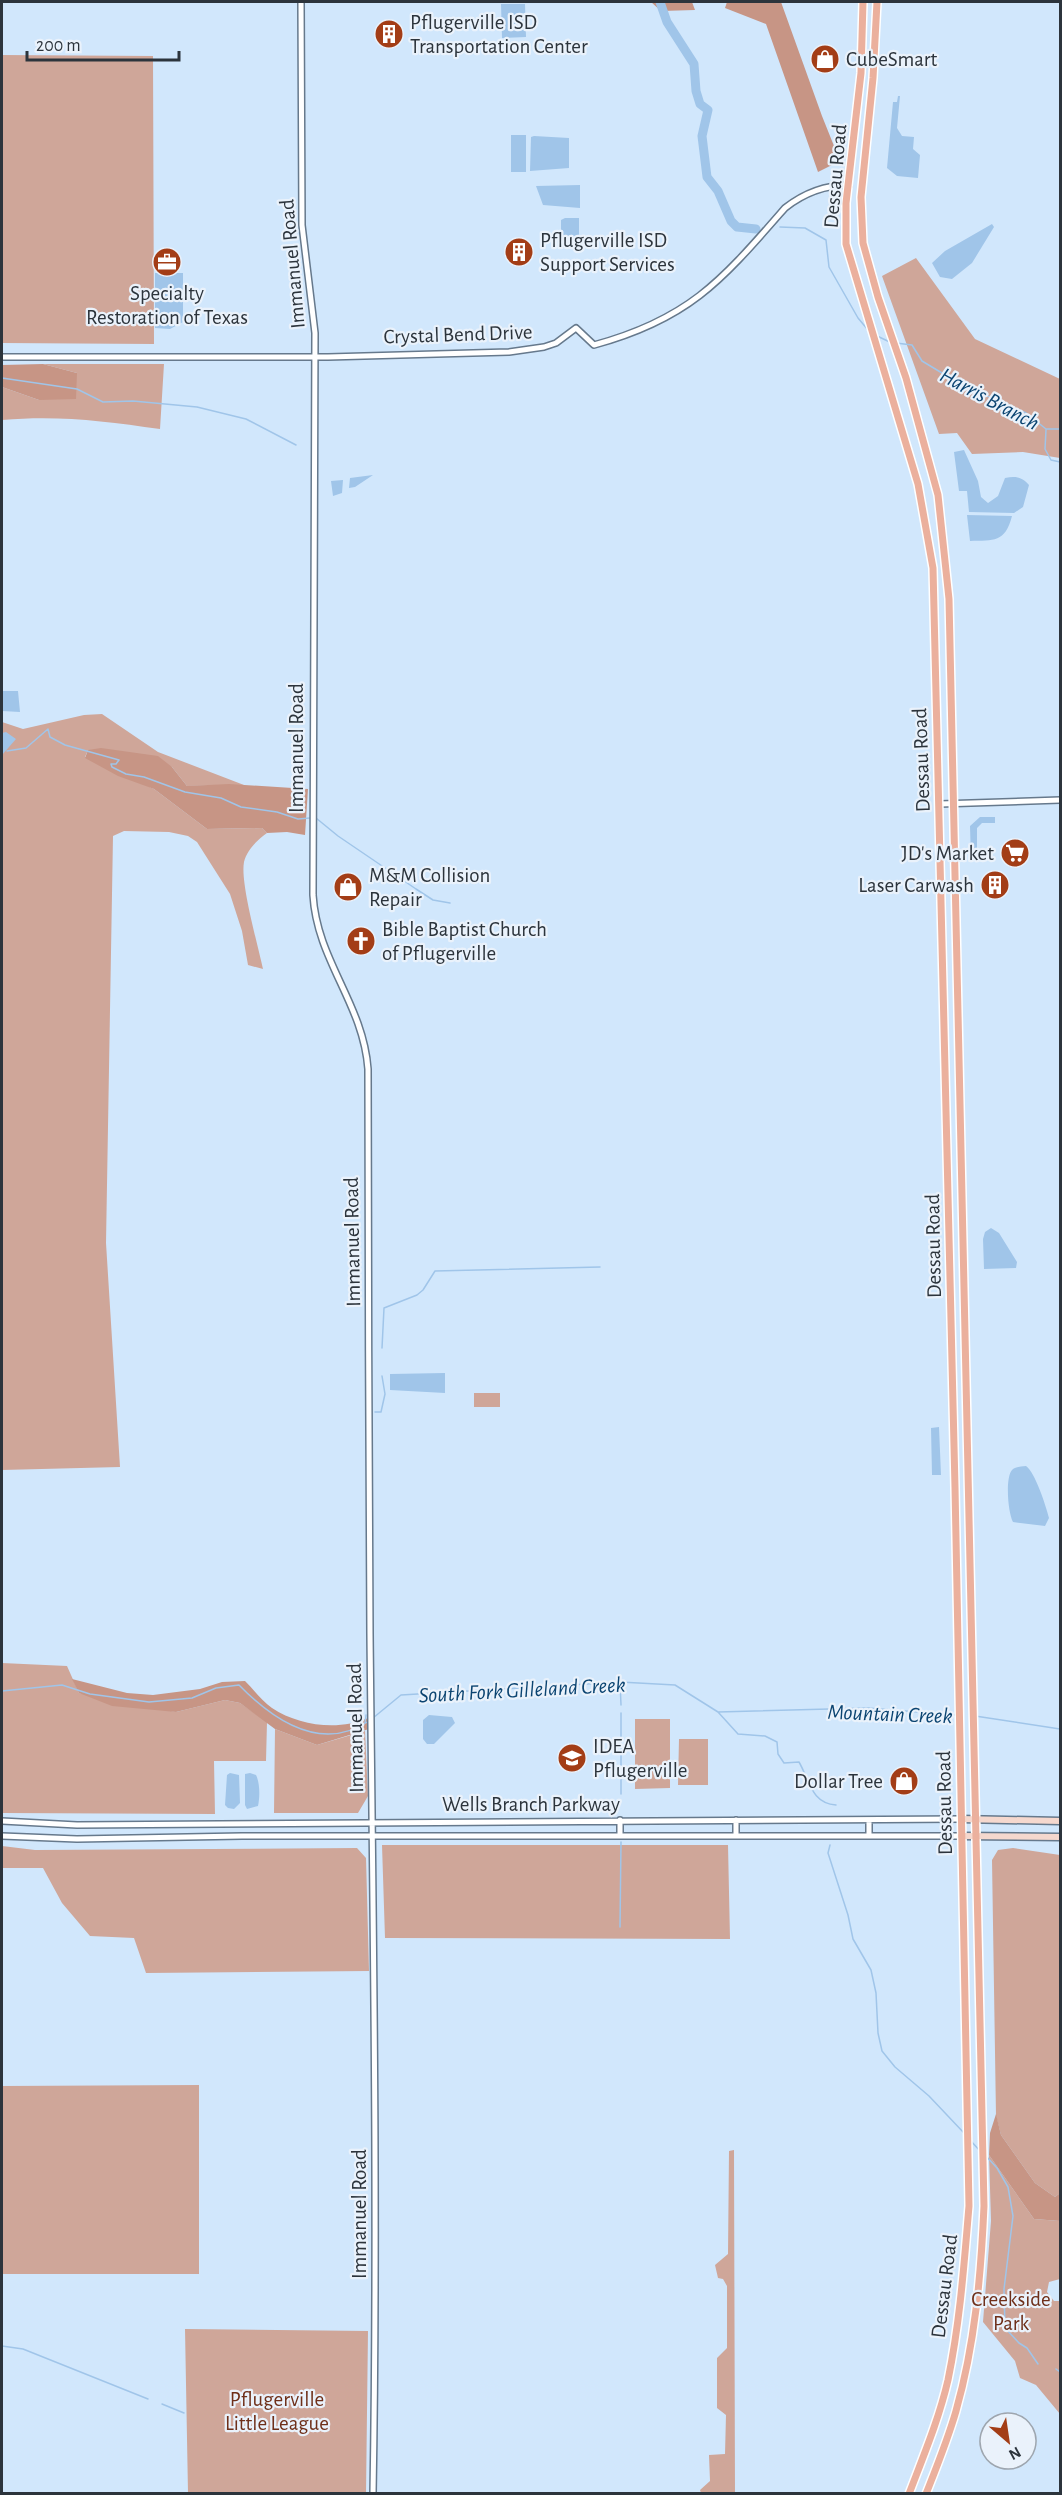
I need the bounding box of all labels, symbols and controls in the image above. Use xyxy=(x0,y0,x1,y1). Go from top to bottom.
place label: Pflugerville ISD Transportation Center xyxy=(410,12,588,57)
building icon: Pflugerville ISD Transportation Center xyxy=(373,18,405,50)
scale bar xyxy=(27,24,178,62)
text: 200 m xyxy=(36,37,81,55)
shop icon: CubeSmart xyxy=(809,43,841,75)
place label: CubeSmart xyxy=(846,49,938,70)
street label: Dessau Road xyxy=(820,123,851,229)
street label: Immanuel Road xyxy=(276,198,309,330)
place label: Pflugerville ISD Support Services xyxy=(540,230,675,275)
building icon: Pflugerville ISD Support Services xyxy=(503,236,535,268)
office icon: Specialty Restoration of Texas xyxy=(151,246,183,278)
place label: Specialty Restoration of Texas xyxy=(86,283,248,328)
street label: Crystal Bend Drive xyxy=(383,321,533,348)
water label: Harris Branch xyxy=(936,364,1043,434)
street label: Immanuel Road xyxy=(286,683,307,813)
street label: Dessau Road xyxy=(909,707,934,813)
supermarket icon: JD's Market xyxy=(999,837,1031,869)
place label: JD's Market xyxy=(901,843,994,864)
place label: M&M Collision Repair xyxy=(369,865,490,910)
building icon: Laser Carwash xyxy=(979,869,1011,901)
shop icon: M&M Collision Repair xyxy=(332,871,364,903)
place label: Laser Carwash xyxy=(858,875,974,896)
place label: Bible Baptist Church of Pflugerville xyxy=(382,919,547,964)
church icon: Bible Baptist Church of Pflugerville xyxy=(345,925,377,957)
street label: Immanuel Road xyxy=(341,1177,364,1307)
street label: Dessau Road xyxy=(922,1193,945,1298)
street label: Immanuel Road xyxy=(344,1663,367,1793)
water label: South Fork Gilleland Creek xyxy=(418,1674,626,1706)
water label: Mountain Creek xyxy=(827,1701,953,1727)
place label: IDEA Pflugerville xyxy=(593,1736,688,1781)
school or university icon: IDEA Pflugerville xyxy=(556,1742,588,1774)
street label: Dessau Road xyxy=(933,1750,956,1855)
shop icon: Dollar Tree xyxy=(888,1765,920,1797)
place label: Dollar Tree xyxy=(794,1771,883,1792)
street label: Wells Branch Parkway xyxy=(442,1794,620,1815)
street label: Immanuel Road xyxy=(349,2149,370,2279)
street label: Dessau Road xyxy=(928,2233,961,2339)
park label: Creekside Park xyxy=(971,2289,1051,2334)
park label: Pflugerville Little League xyxy=(225,2389,329,2434)
north arrow xyxy=(978,2411,1038,2471)
text: N xyxy=(1006,2444,1024,2463)

